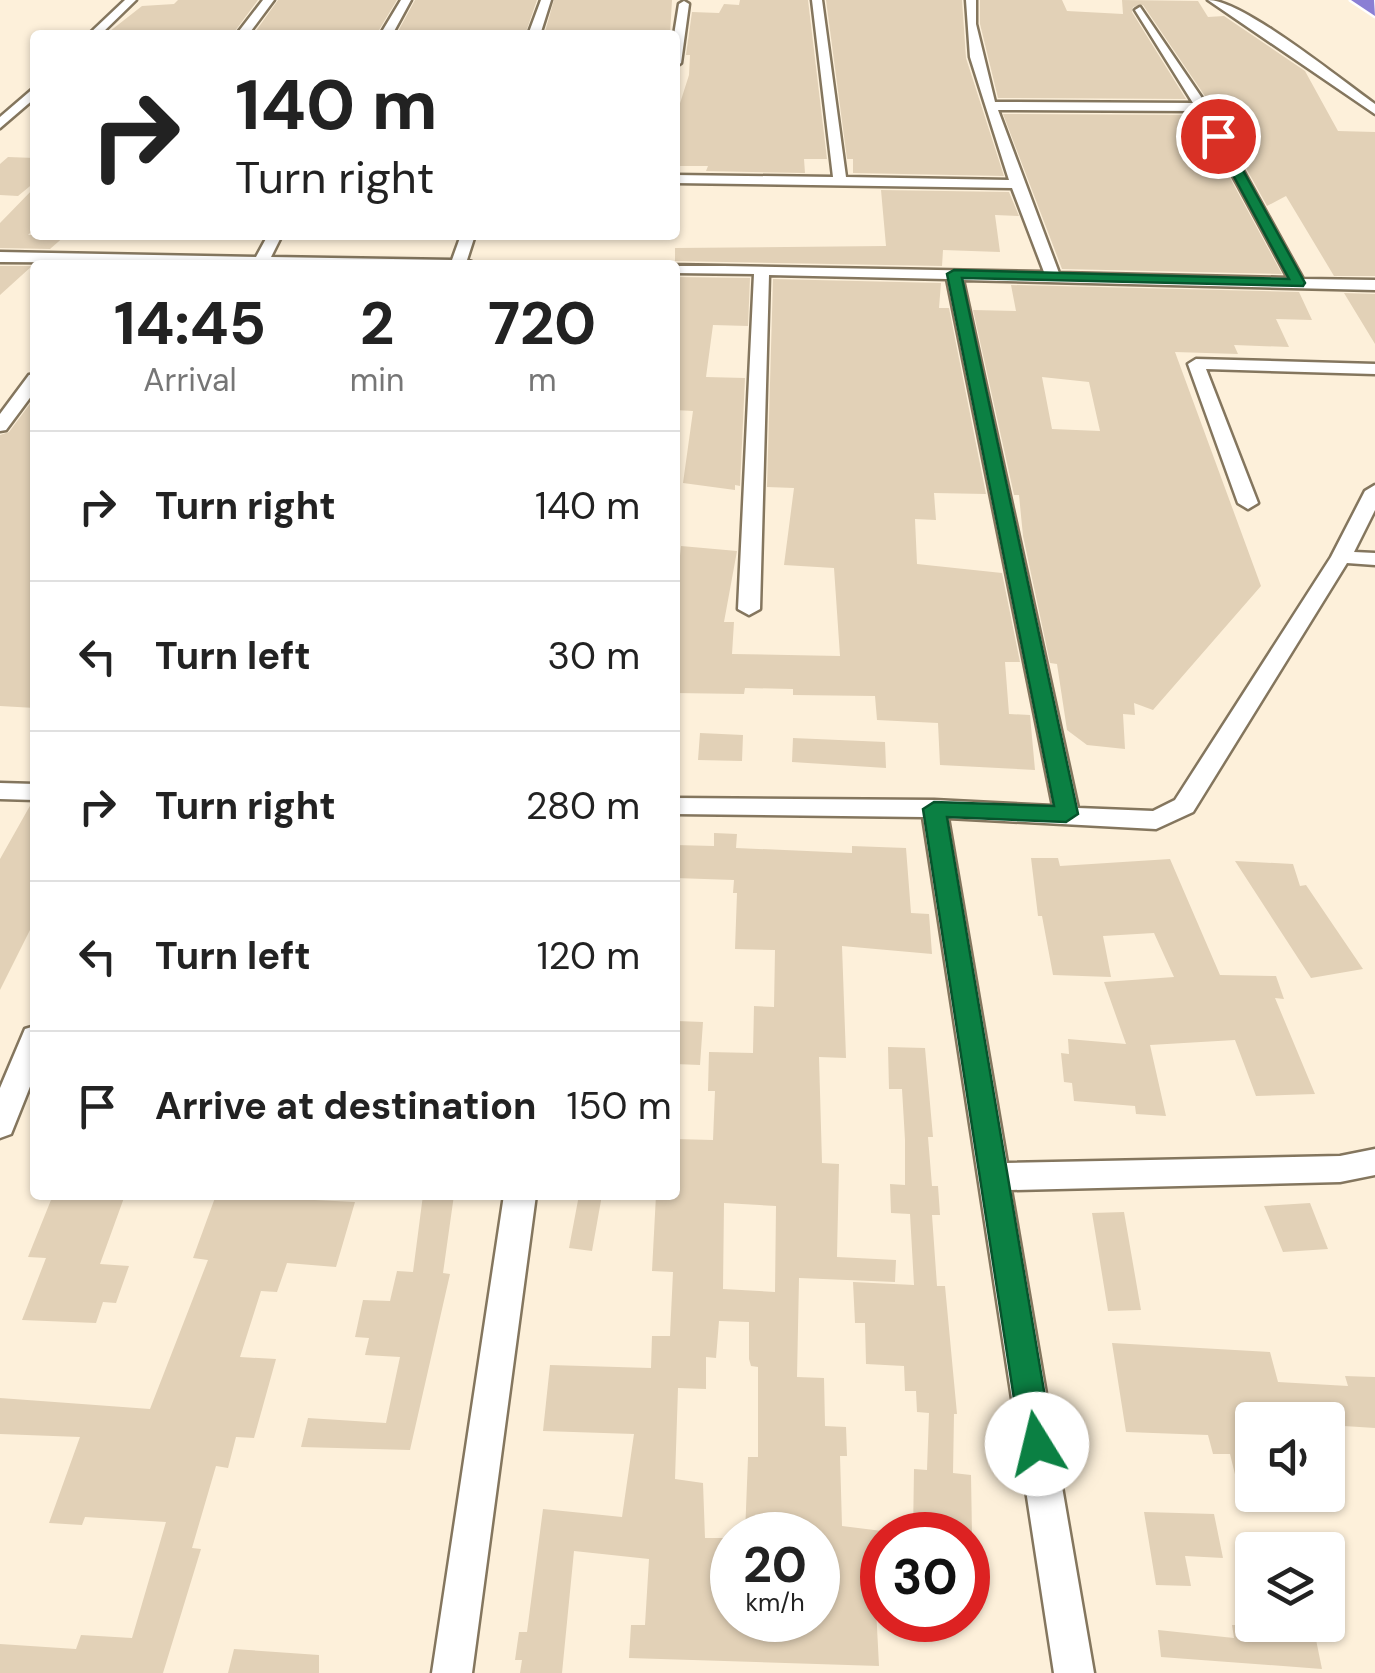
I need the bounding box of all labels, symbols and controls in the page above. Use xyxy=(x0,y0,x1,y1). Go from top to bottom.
text: 140 m xyxy=(235,60,438,151)
icon: right xyxy=(70,70,200,200)
pin xyxy=(1176,94,1261,179)
icon: arrive xyxy=(1191,109,1246,164)
text: Turn right xyxy=(235,148,434,207)
text: 14:45 xyxy=(114,284,266,363)
text: 2 xyxy=(360,284,394,363)
text: 720 xyxy=(488,284,596,363)
text: Arrival xyxy=(143,359,237,401)
text: min xyxy=(350,359,404,401)
text: m xyxy=(528,359,556,401)
icon: right xyxy=(70,479,125,534)
text: Turn right xyxy=(155,481,336,531)
text: 140 m xyxy=(535,481,640,531)
icon: left xyxy=(70,629,125,684)
text: Turn left xyxy=(155,631,311,681)
text: 30 m xyxy=(548,631,640,681)
icon: right xyxy=(70,779,125,834)
text: Turn right xyxy=(155,781,336,831)
text: 280 m xyxy=(526,781,640,831)
icon: left xyxy=(70,929,125,984)
text: Turn left xyxy=(155,931,311,981)
text: 120 m xyxy=(537,931,640,981)
icon: arrive xyxy=(70,1079,125,1134)
text: Arrive at destination xyxy=(155,1081,537,1131)
text: 150 m xyxy=(567,1081,672,1131)
position arrow xyxy=(985,1392,1089,1496)
map controls xyxy=(1235,1402,1345,1642)
button: sound xyxy=(1235,1402,1345,1512)
speed limit sign: 30 xyxy=(860,1512,990,1642)
text: 20 xyxy=(743,1532,807,1598)
button: layers xyxy=(1235,1532,1345,1642)
text: km/h xyxy=(745,1586,805,1619)

